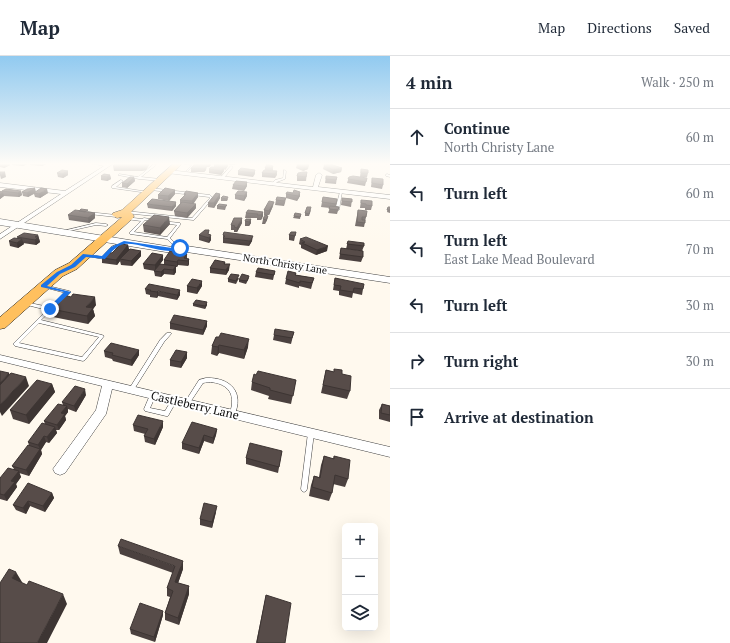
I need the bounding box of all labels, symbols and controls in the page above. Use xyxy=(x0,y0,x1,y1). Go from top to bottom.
text: Map xyxy=(20,15,60,40)
text: Map xyxy=(538,18,565,37)
text: Directions xyxy=(587,18,652,37)
text: Saved xyxy=(674,18,710,37)
text: 4 min xyxy=(406,71,453,94)
text: Walk · 250 m xyxy=(641,73,714,91)
text: Continue xyxy=(444,118,510,138)
icon: ahead xyxy=(406,126,428,148)
text: 60 m xyxy=(686,128,714,146)
text: North Christy Lane xyxy=(444,138,554,156)
icon: left xyxy=(406,182,428,204)
text: Turn left xyxy=(444,183,508,203)
text: 60 m xyxy=(686,184,714,202)
text: Turn left xyxy=(444,230,508,250)
icon: left xyxy=(406,238,428,260)
route start xyxy=(171,239,189,257)
text: 70 m xyxy=(686,240,714,258)
text: East Lake Mead Boulevard xyxy=(444,250,595,268)
street label: North Christy Lane xyxy=(242,251,328,277)
icon: left xyxy=(406,294,428,316)
text: Turn left xyxy=(444,295,508,315)
text: 30 m xyxy=(686,296,714,314)
route end xyxy=(41,300,59,318)
icon: right xyxy=(406,350,428,372)
text: Turn right xyxy=(444,351,519,371)
text: 30 m xyxy=(686,352,714,370)
street label: Castleberry Lane xyxy=(150,388,240,422)
icon: arrive xyxy=(406,406,428,428)
text: Arrive at destination xyxy=(444,407,594,427)
map controls xyxy=(342,523,378,631)
button: + xyxy=(342,523,378,559)
button: − xyxy=(342,559,378,595)
button: layers xyxy=(342,595,378,631)

